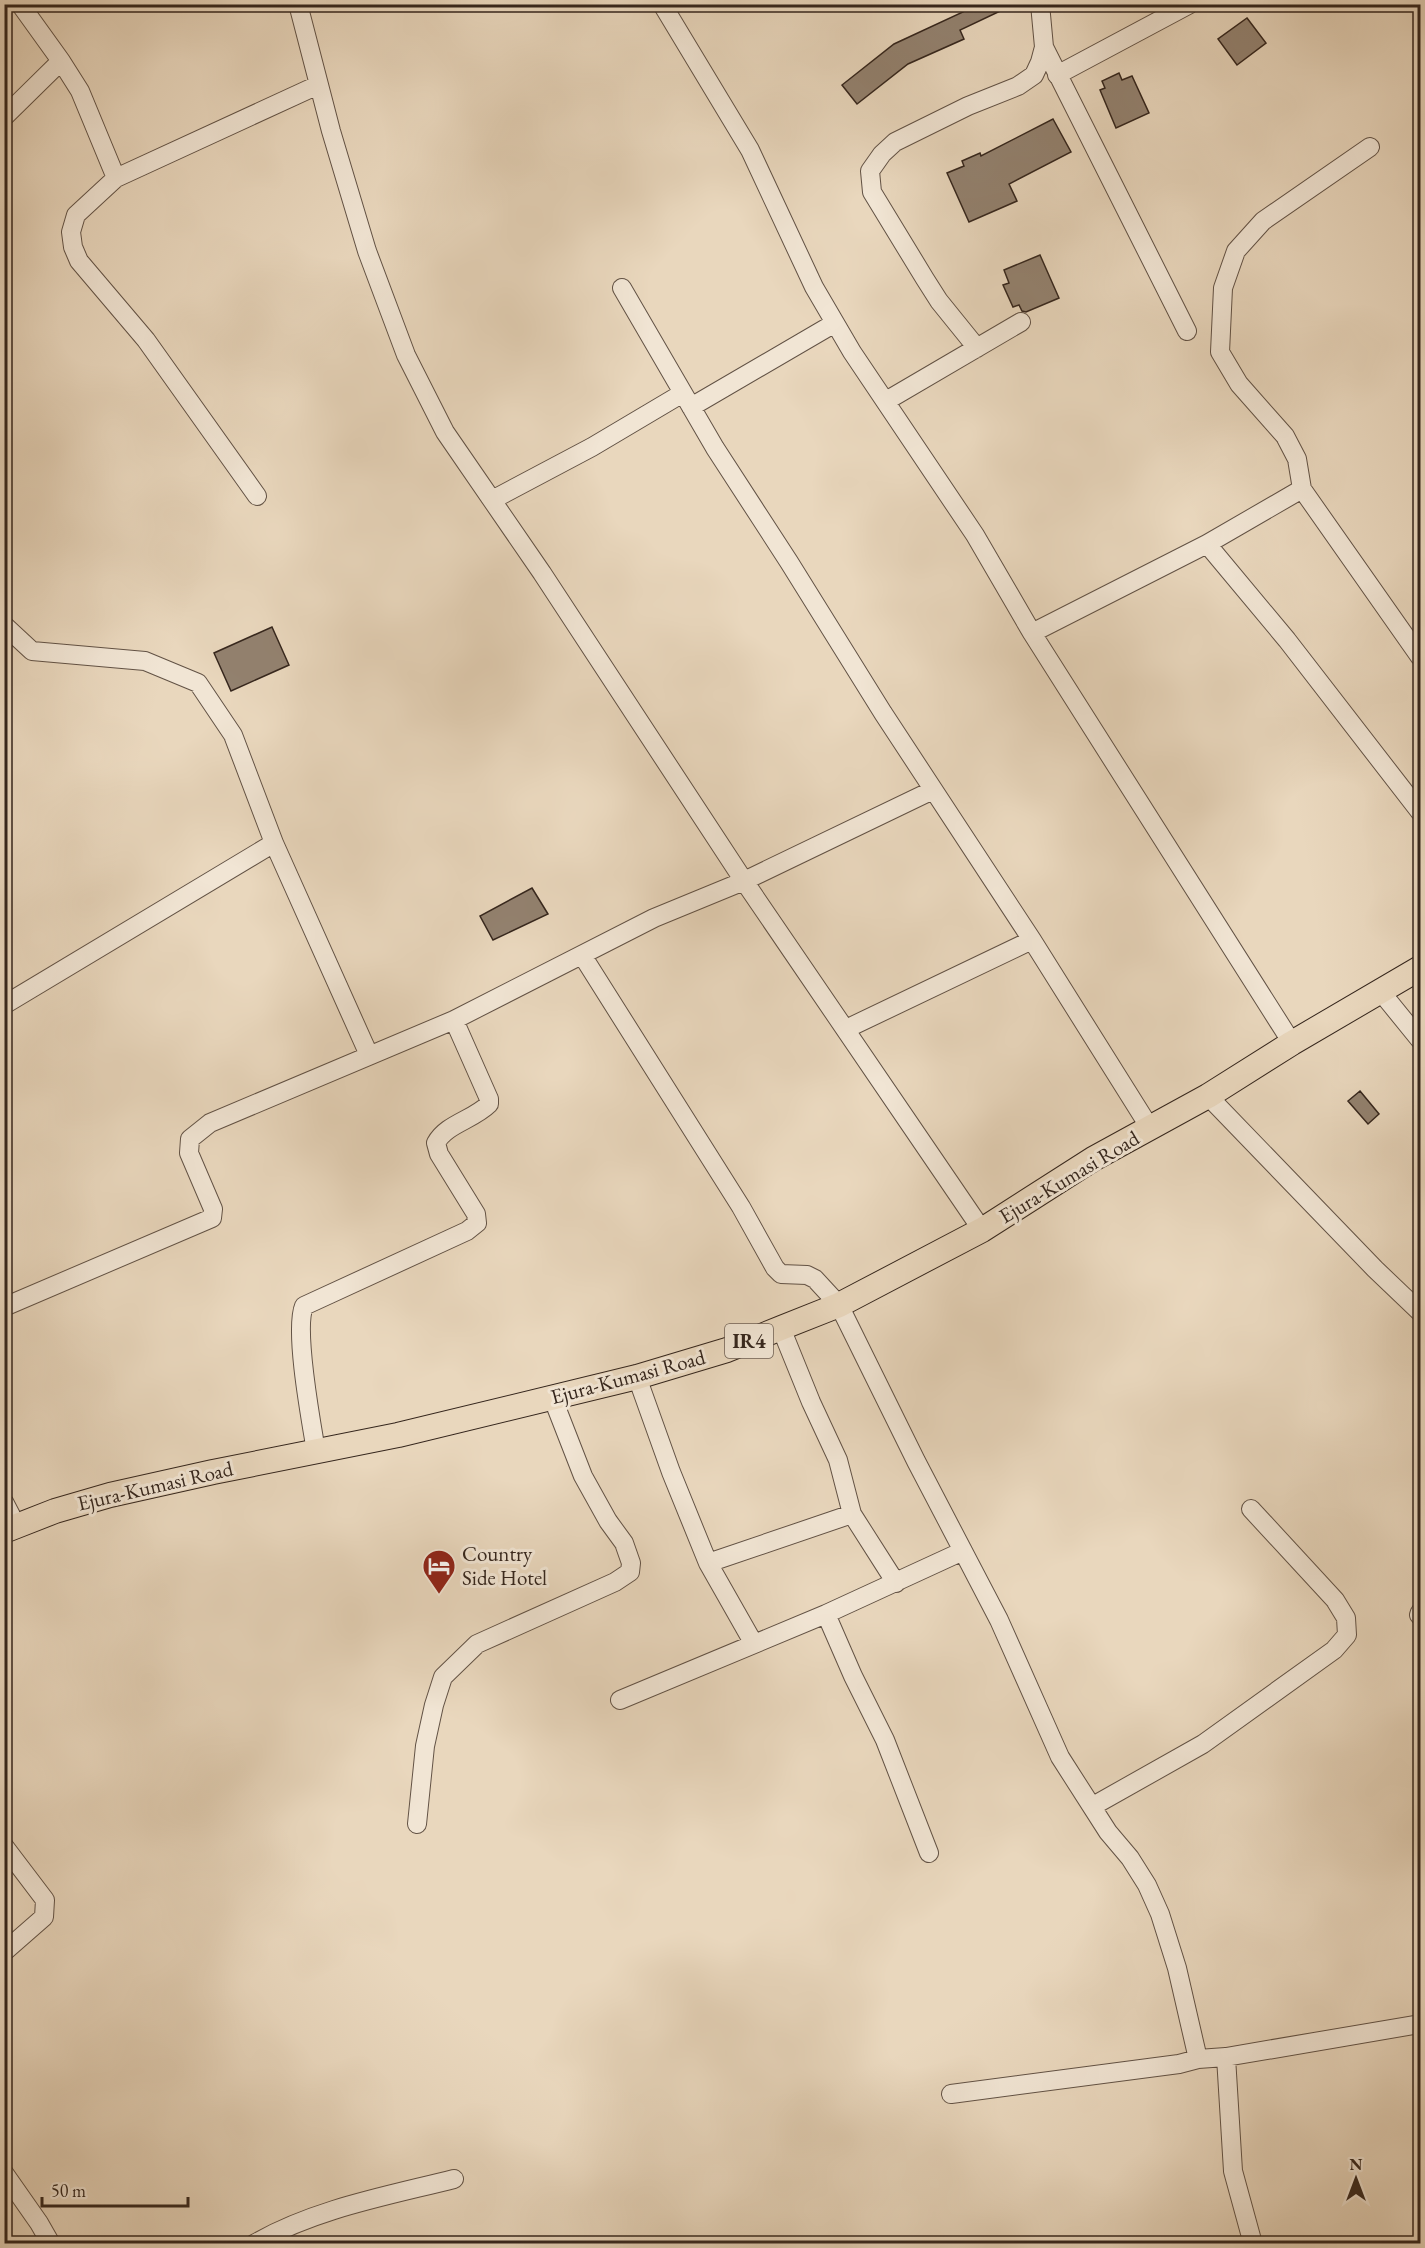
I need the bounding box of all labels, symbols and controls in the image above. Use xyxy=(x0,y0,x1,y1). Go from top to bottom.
street label: Ejura-Kumasi Road xyxy=(994,1124,1144,1229)
road number: IR4 xyxy=(725,1324,773,1358)
street label: Ejura-Kumasi Road xyxy=(548,1343,708,1410)
street label: Ejura-Kumasi Road xyxy=(74,1454,236,1517)
place label: Country Side Hotel xyxy=(462,1540,547,1591)
hotel icon: Country Side Hotel xyxy=(421,1548,457,1595)
north arrow xyxy=(1326,2149,1386,2209)
text: N xyxy=(1350,2154,1363,2175)
scale bar xyxy=(42,2170,188,2208)
text: 50 m xyxy=(51,2179,86,2202)

